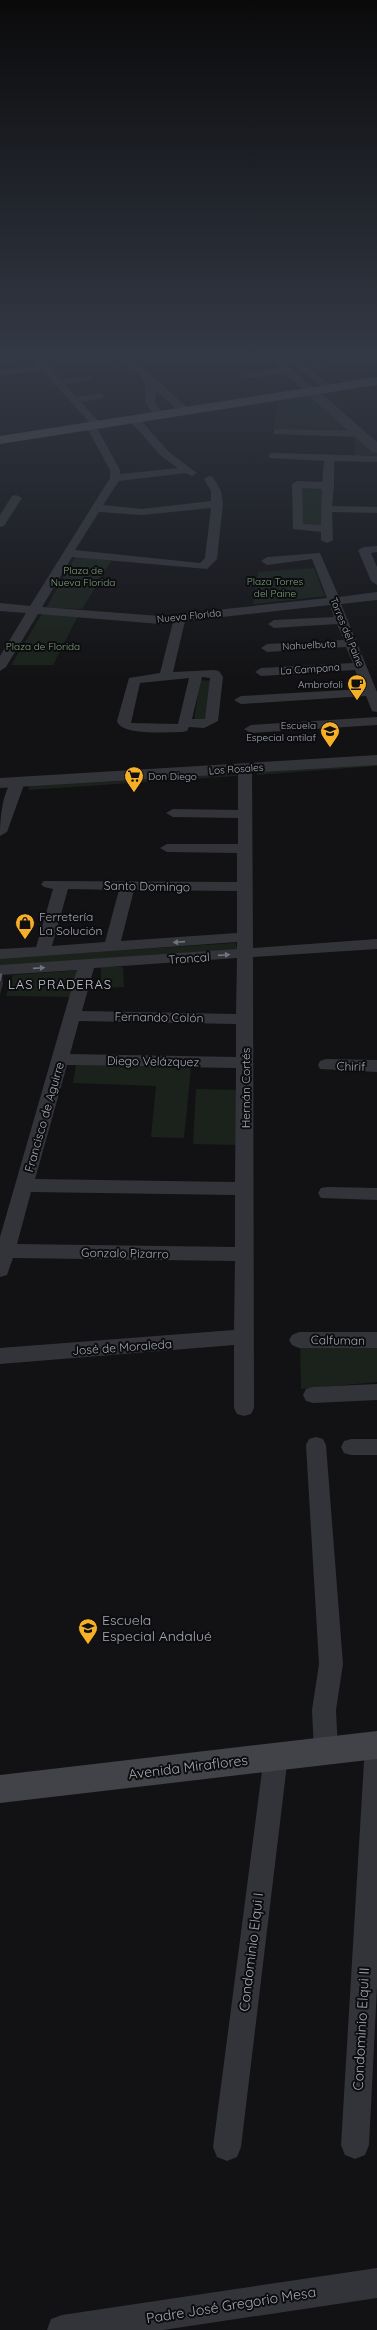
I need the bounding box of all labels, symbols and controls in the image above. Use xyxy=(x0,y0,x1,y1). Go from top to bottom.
park label: Plaza de Nueva Florida xyxy=(51,564,115,589)
park label: Plaza Torres del Paine xyxy=(247,575,304,600)
street label: Torres del Paine xyxy=(327,595,367,669)
street label: Nueva Florida xyxy=(156,606,222,626)
street label: Nahuelbuta xyxy=(282,637,336,653)
park label: Plaza de Florida xyxy=(6,640,80,653)
street label: La Campana xyxy=(280,660,340,678)
cafe icon: Ambrofoli xyxy=(346,673,368,701)
place label: Ambrofoli xyxy=(298,678,343,691)
place label: Escuela Especial antilaf xyxy=(246,719,316,744)
school or university icon: Escuela Especial antilaf xyxy=(319,720,341,748)
street label: Los Rosales xyxy=(208,761,264,777)
supermarket icon: Don Diego xyxy=(123,765,145,793)
place label: Don Diego xyxy=(148,770,197,783)
street label: Santo Domingo xyxy=(104,878,190,894)
place label: Ferretería La Solución xyxy=(39,909,102,938)
shop icon: Ferretería La Solución xyxy=(14,912,36,940)
one-way arrow xyxy=(173,938,185,945)
street label: Troncal xyxy=(168,949,210,967)
one-way arrow xyxy=(218,952,230,959)
one-way arrow xyxy=(33,964,45,971)
district label: LAS PRADERAS xyxy=(8,976,112,992)
street label: Fernando Colón xyxy=(114,1009,204,1025)
street label: Hernán Cortés xyxy=(238,1047,253,1128)
street label: Diego Velázquez xyxy=(107,1053,200,1069)
street label: Chirif xyxy=(337,1058,366,1074)
street label: Francisco de Aguirre xyxy=(21,1060,67,1174)
street label: Gonzalo Pizarro xyxy=(81,1245,169,1261)
street label: Calfuman xyxy=(311,1332,365,1348)
street label: José de Moraleda xyxy=(72,1336,172,1358)
place label: Escuela Especial Andalué xyxy=(102,1611,212,1645)
school or university icon: Escuela Especial Andalué xyxy=(77,1617,99,1645)
street label: Avenida Miraflores xyxy=(127,1751,249,1783)
street label: Condominio Elqui I xyxy=(235,1892,267,2012)
street label: Condominio Elqui II xyxy=(349,1967,373,2091)
street label: Padre José Gregorio Mesa xyxy=(145,2283,317,2327)

